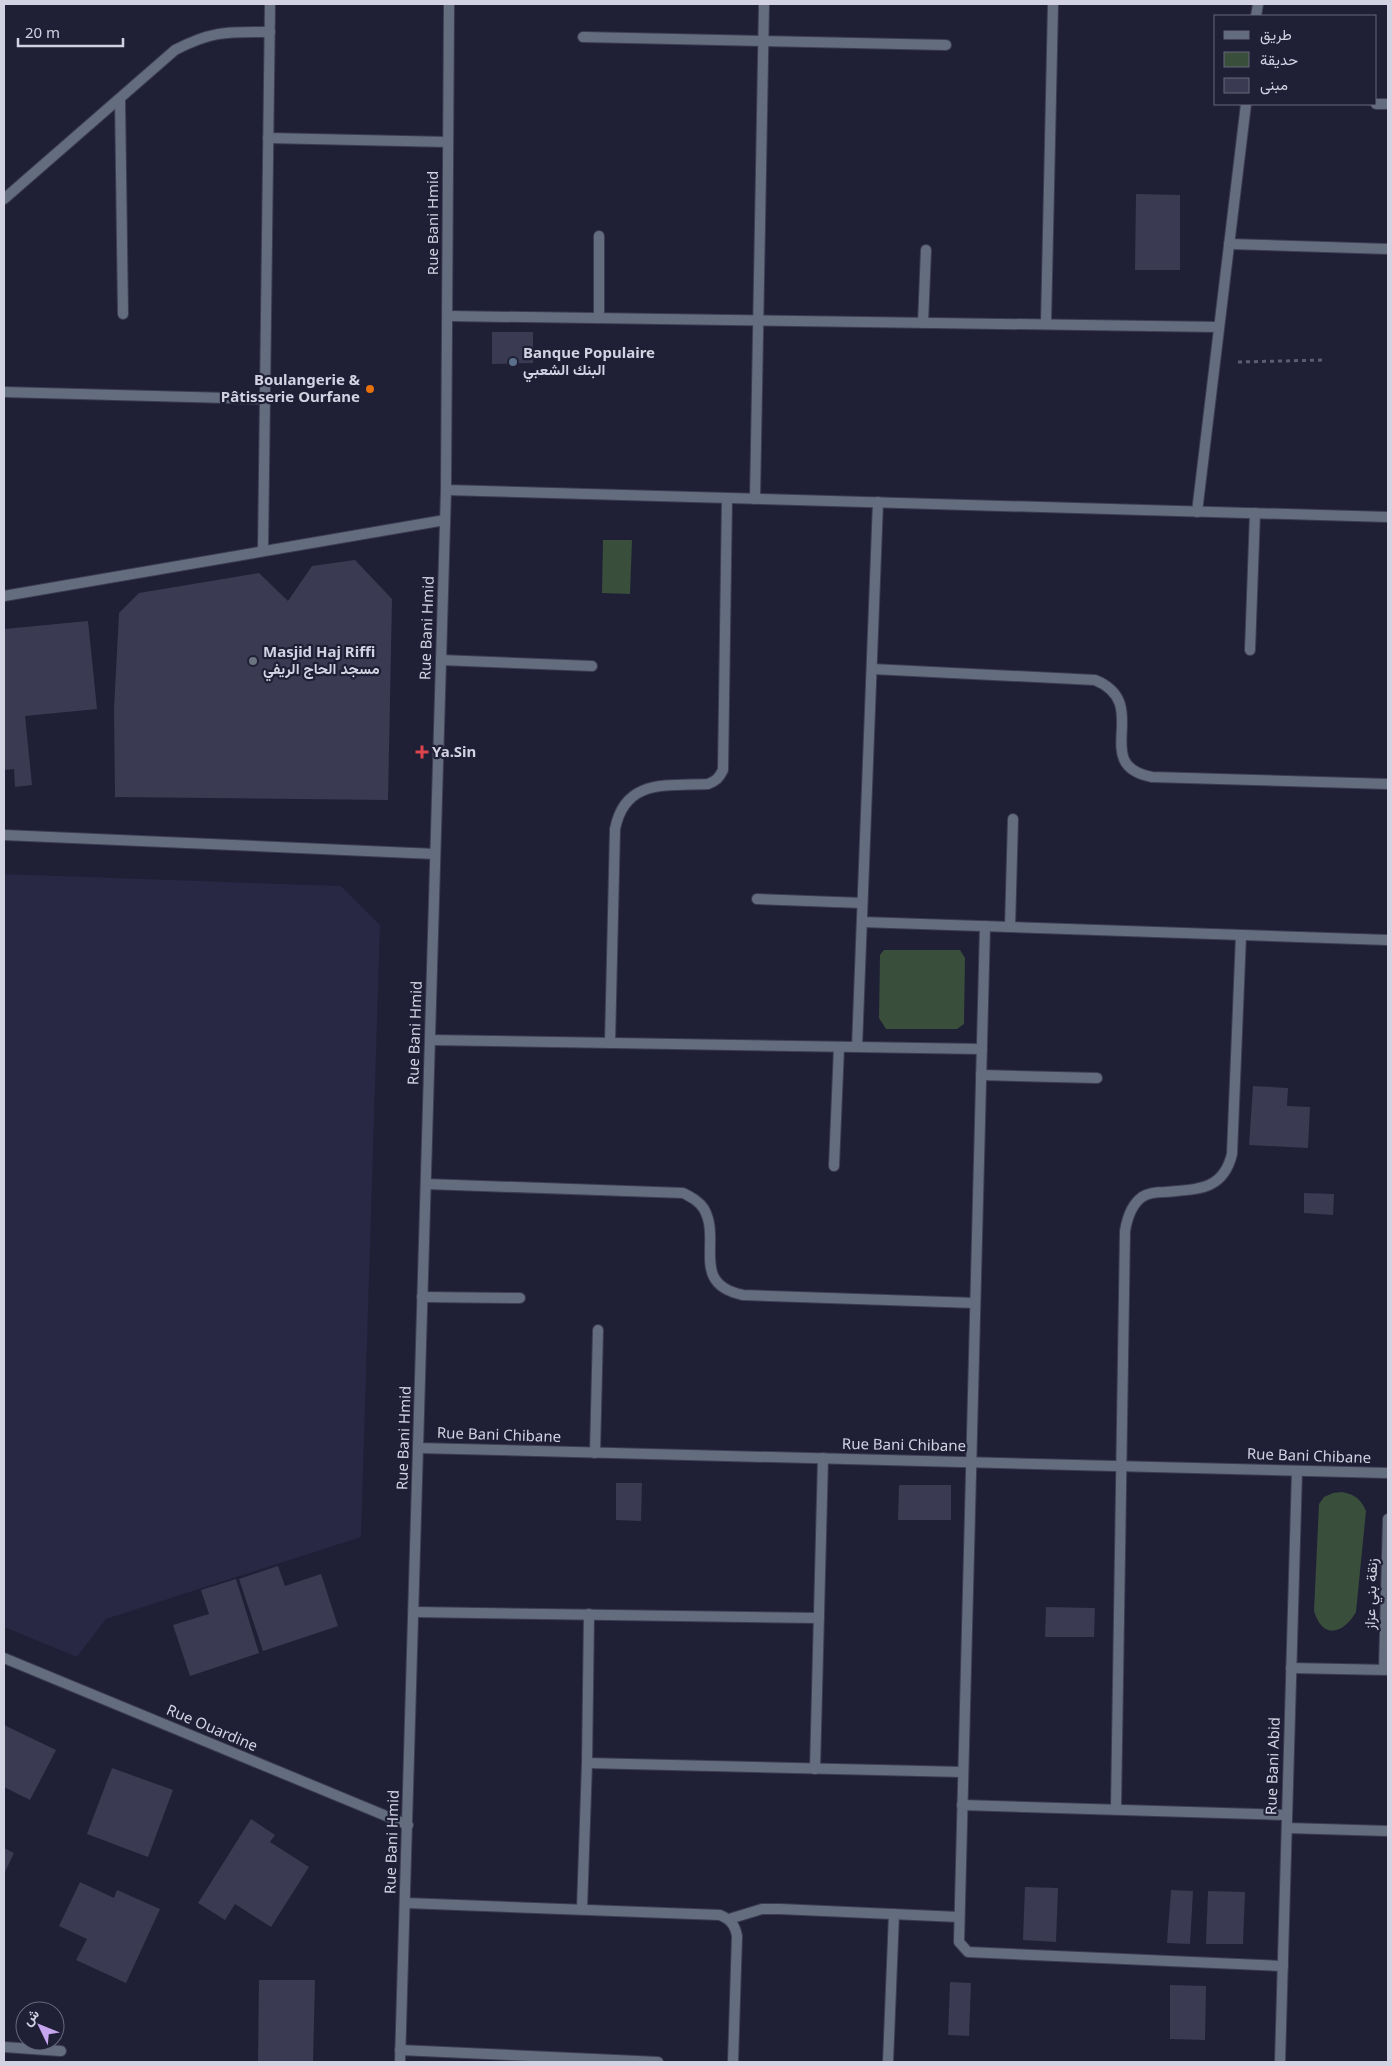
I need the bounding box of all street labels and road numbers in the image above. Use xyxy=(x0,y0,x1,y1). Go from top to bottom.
street label: Rue Bani Hmid xyxy=(422,171,442,275)
street label: Rue Bani Hmid xyxy=(414,575,438,680)
street label: Rue Bani Hmid xyxy=(402,980,426,1085)
street label: Rue Bani Hmid xyxy=(391,1385,415,1490)
street label: Rue Bani Chibane xyxy=(437,1422,561,1446)
street label: Rue Bani Chibane xyxy=(842,1433,966,1455)
street label: Rue Bani Chibane xyxy=(1247,1443,1371,1467)
street label: زنقة بني عزاز xyxy=(1359,1558,1385,1631)
street label: Rue Ouardine xyxy=(164,1699,261,1755)
street label: Rue Bani Abid xyxy=(1260,1717,1284,1815)
street label: Rue Bani Hmid xyxy=(379,1789,403,1894)

